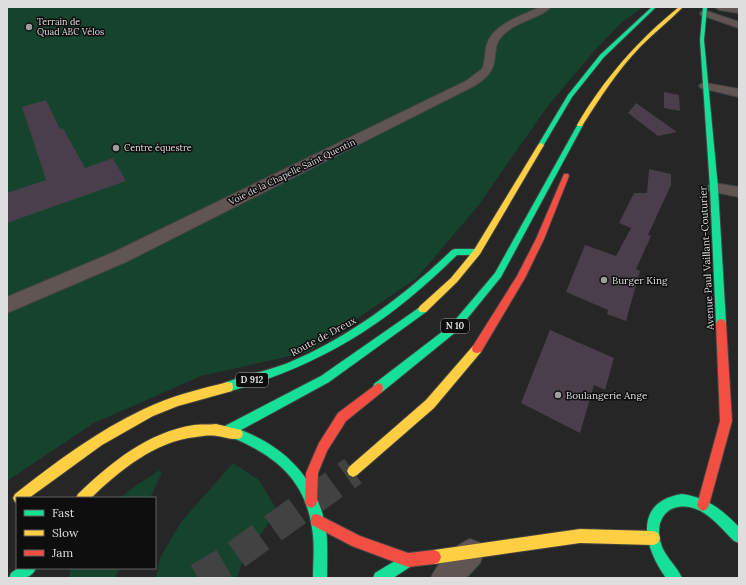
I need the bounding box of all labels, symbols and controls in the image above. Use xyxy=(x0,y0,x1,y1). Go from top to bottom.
place label: Terrain de Quad ABC Vélos xyxy=(37,16,104,37)
marker: Terrain de Quad ABC Vélos xyxy=(24,22,34,32)
street label: Voie de la Chapelle Saint Quentin xyxy=(226,136,357,207)
place label: Centre équestre xyxy=(124,142,192,153)
marker: Centre équestre xyxy=(111,143,121,153)
street label: Avenue Paul Vaillant-Couturier xyxy=(696,185,717,331)
place label: Burger King xyxy=(612,274,668,287)
marker: Burger King xyxy=(599,275,609,285)
street label: Route de Dreux xyxy=(288,313,359,359)
road number: N 10 xyxy=(441,319,469,333)
road number: D 912 xyxy=(236,373,268,387)
place label: Boulangerie Ange xyxy=(566,389,648,402)
marker: Boulangerie Ange xyxy=(553,390,563,400)
legend xyxy=(16,497,156,569)
text: Fast xyxy=(52,505,75,520)
text: Slow xyxy=(52,525,79,540)
text: Jam xyxy=(51,545,73,560)

